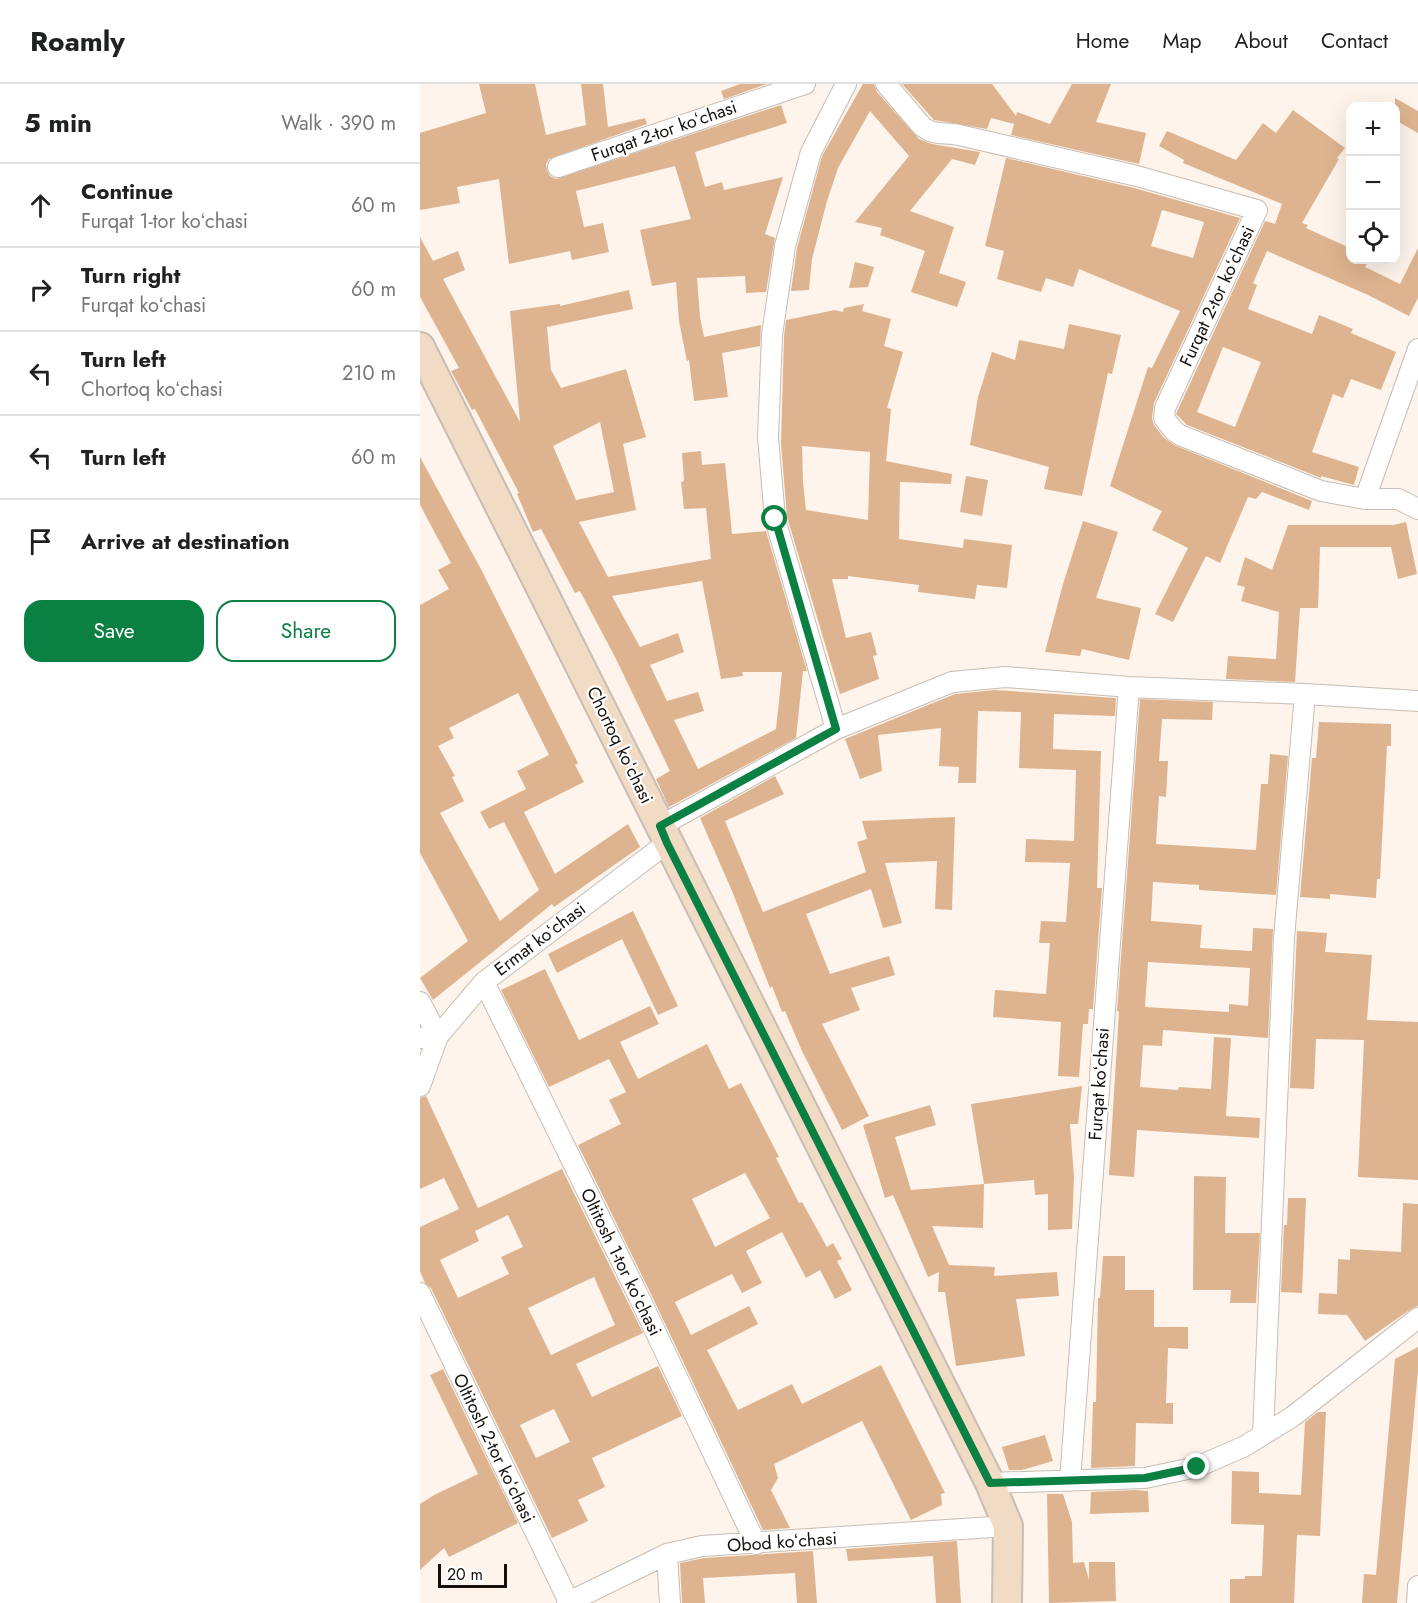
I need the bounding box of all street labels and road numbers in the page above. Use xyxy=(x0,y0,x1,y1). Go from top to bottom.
street label: Furqat 2-tor koʻchasi xyxy=(588,94,740,168)
street label: Furqat 2-tor koʻchasi xyxy=(1173,221,1261,371)
street label: Chortoq koʻchasi xyxy=(580,682,660,808)
street label: Ermat koʻchasi xyxy=(489,896,591,982)
street label: Furqat koʻchasi xyxy=(1082,1027,1116,1141)
street label: Oltitosh 1-tor koʻchasi xyxy=(574,1184,668,1340)
street label: Oltitosh 2-tor koʻchasi xyxy=(446,1369,542,1527)
street label: Obod koʻchasi xyxy=(726,1525,838,1559)

